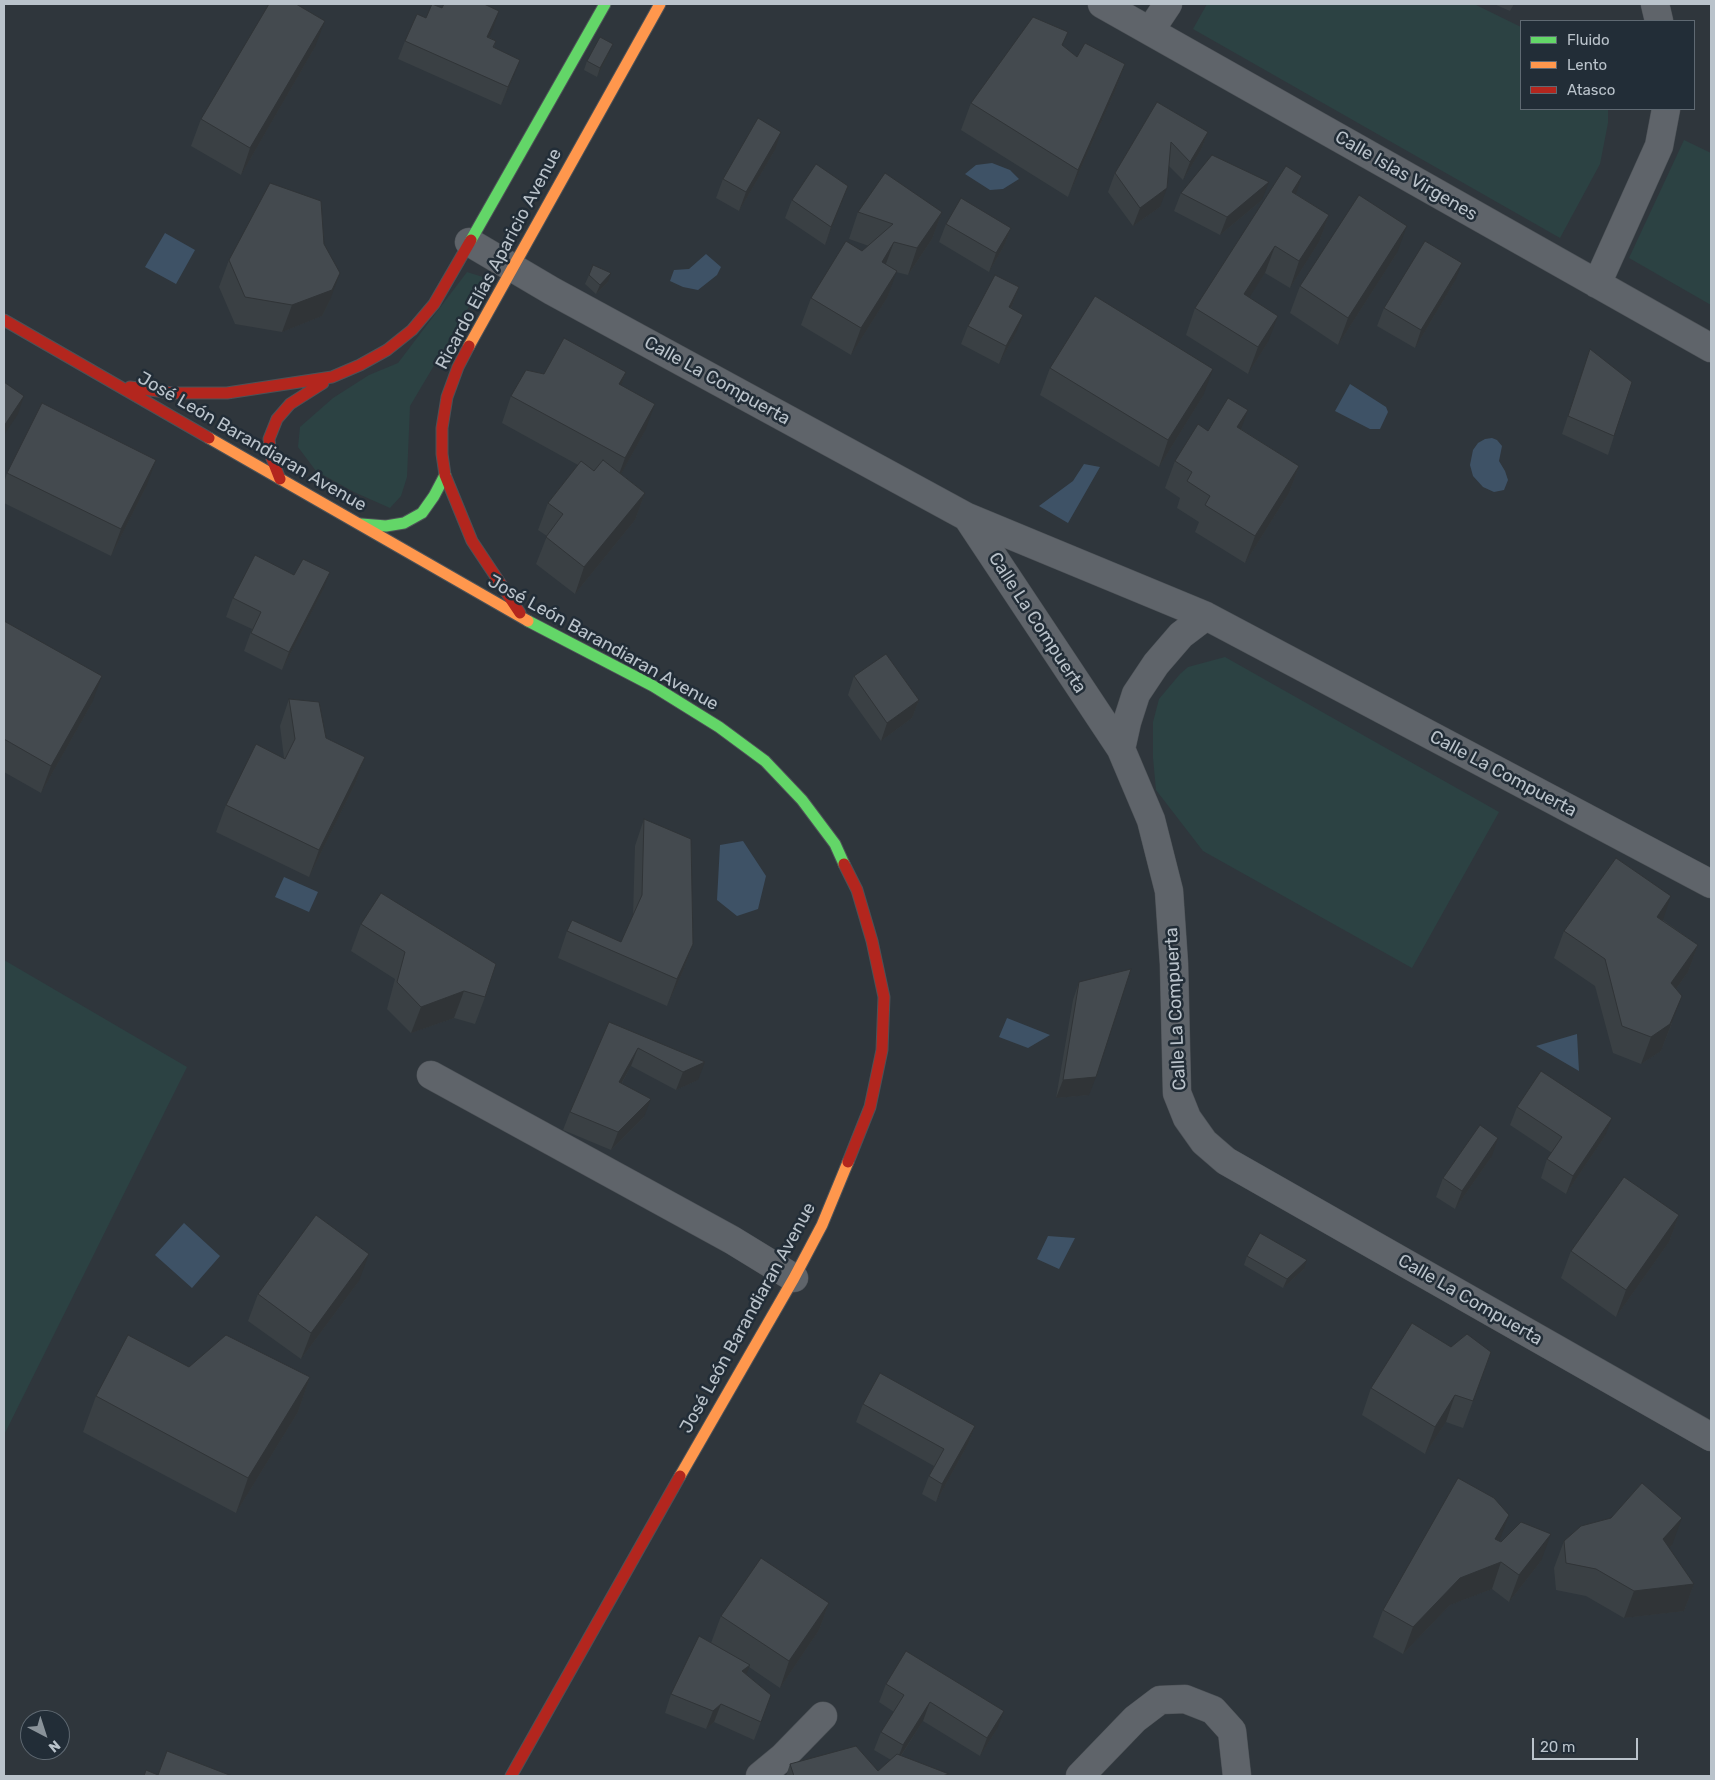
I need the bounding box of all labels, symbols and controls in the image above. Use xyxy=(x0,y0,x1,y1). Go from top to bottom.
legend xyxy=(1520,20,1695,110)
text: Fluido xyxy=(1567,31,1610,49)
text: Lento xyxy=(1567,56,1607,74)
text: Atasco xyxy=(1567,81,1615,99)
street label: Calle Islas Virgenes xyxy=(1331,126,1481,226)
street label: Ricardo Elías Aparicio Avenue xyxy=(431,145,567,373)
street label: Calle La Compuerta xyxy=(640,332,794,430)
street label: José León Barandiaran Avenue xyxy=(134,368,370,516)
street label: Calle La Compuerta xyxy=(983,549,1091,697)
street label: José León Barandiaran Avenue xyxy=(484,570,722,716)
street label: Calle La Compuerta xyxy=(1426,726,1580,822)
street label: Calle La Compuerta xyxy=(1161,927,1191,1091)
street label: José León Barandiaran Avenue xyxy=(675,1199,821,1437)
street label: Calle La Compuerta xyxy=(1394,1250,1546,1350)
north arrow xyxy=(20,1710,70,1760)
scale bar xyxy=(1535,1728,1641,1760)
text: N xyxy=(45,1736,64,1756)
text: 20 m xyxy=(1540,1738,1575,1756)

